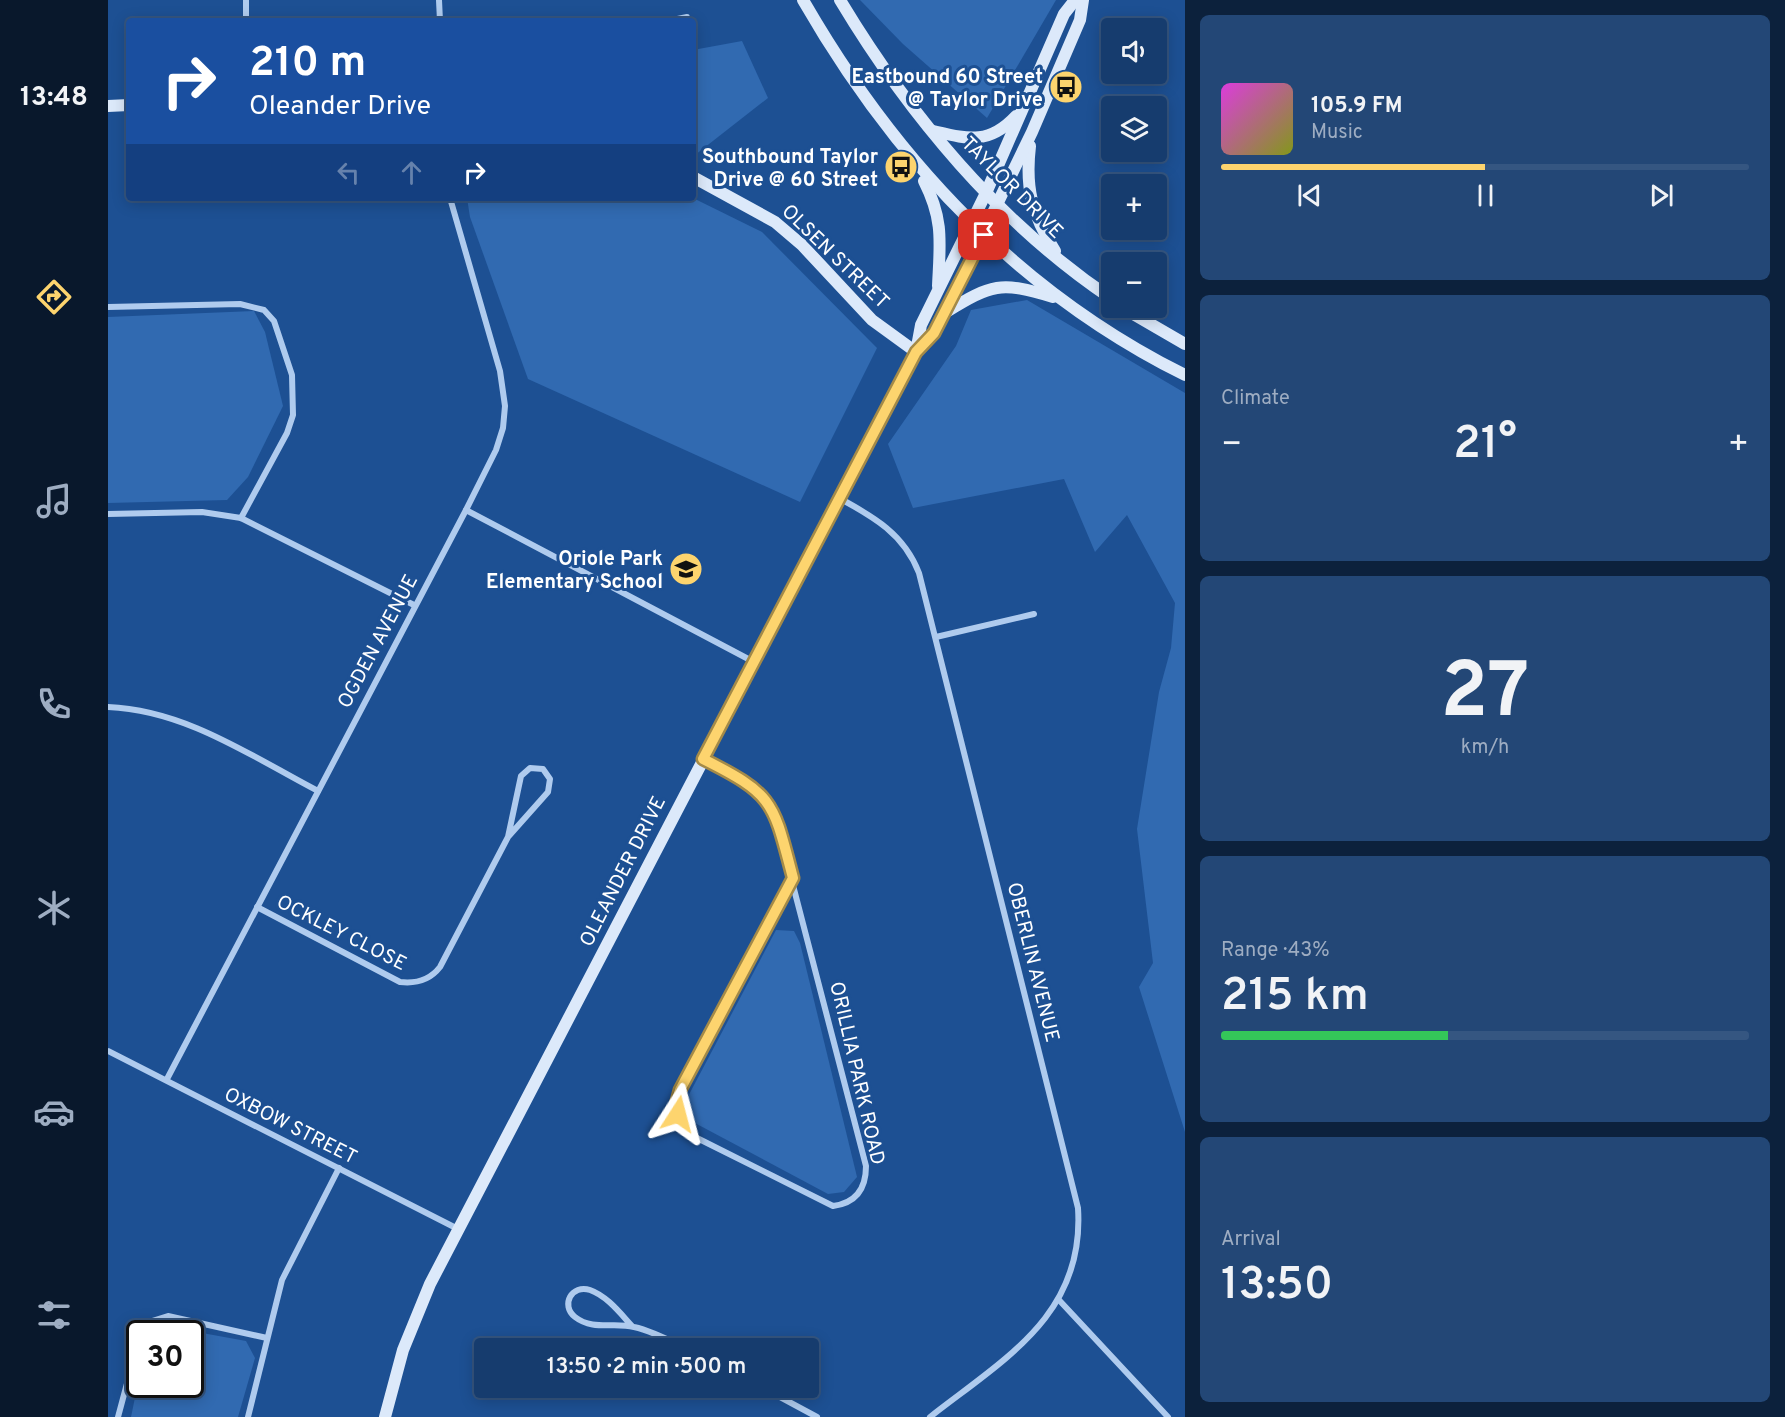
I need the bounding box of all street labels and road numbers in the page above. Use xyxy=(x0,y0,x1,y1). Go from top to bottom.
street label: TAYLOR DRIVE xyxy=(955,132,1068,245)
street label: OLSEN STREET xyxy=(775,199,894,315)
street label: OGDEN AVENUE xyxy=(333,570,425,713)
street label: OLEANDER DRIVE xyxy=(575,792,673,952)
street label: OBERLIN AVENUE xyxy=(1000,880,1064,1045)
street label: OCKLEY CLOSE xyxy=(272,890,411,978)
street label: ORILLIA PARK ROAD xyxy=(822,979,890,1168)
street label: OXBOW STREET xyxy=(219,1082,361,1171)

